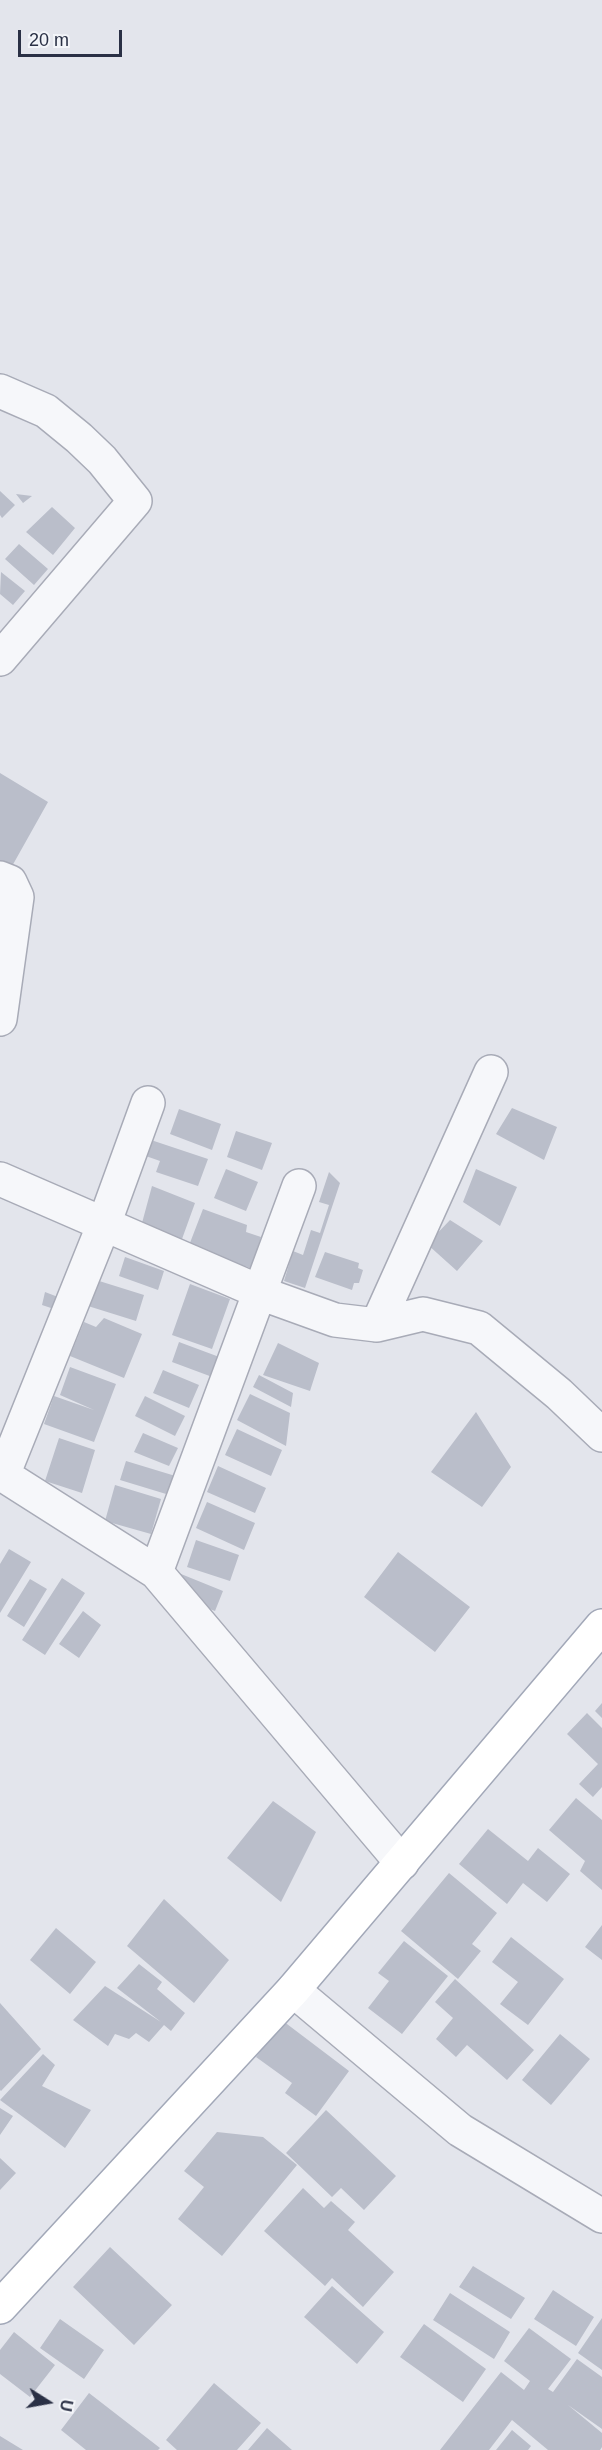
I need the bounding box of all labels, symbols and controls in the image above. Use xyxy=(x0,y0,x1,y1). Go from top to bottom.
scale bar xyxy=(21,18,124,56)
text: 20 m xyxy=(29,30,69,50)
north arrow xyxy=(18,2372,78,2432)
text: U xyxy=(57,2398,76,2413)

